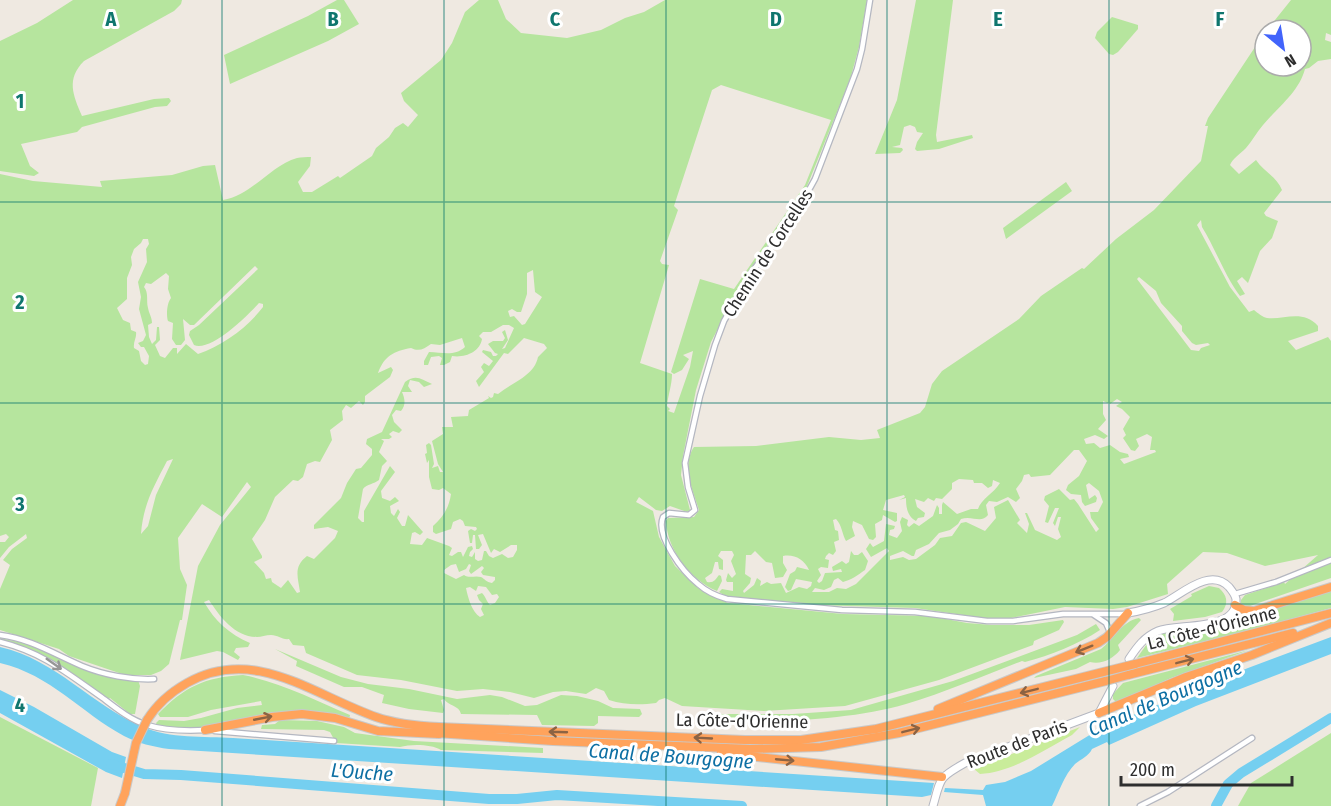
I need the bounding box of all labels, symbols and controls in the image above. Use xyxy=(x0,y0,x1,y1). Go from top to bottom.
text: A xyxy=(105,7,118,31)
text: B xyxy=(327,7,339,31)
text: C xyxy=(550,7,561,31)
text: D xyxy=(770,7,782,31)
text: E xyxy=(993,7,1003,31)
text: F xyxy=(1216,7,1225,31)
north arrow xyxy=(1253,18,1313,78)
text: N xyxy=(1281,50,1299,71)
text: 1 xyxy=(16,89,24,113)
street label: Chemin de Corcelles xyxy=(718,184,818,321)
text: 2 xyxy=(14,290,25,314)
text: 3 xyxy=(14,492,25,516)
street label: La Côte-d'Orienne xyxy=(1145,601,1279,655)
one-way arrow xyxy=(1075,644,1093,655)
one-way arrow xyxy=(1175,654,1194,666)
water label: Canal de Bourgogne xyxy=(1084,655,1246,741)
one-way arrow xyxy=(45,658,61,670)
one-way arrow xyxy=(1020,685,1039,697)
text: 4 xyxy=(15,693,25,717)
street label: La Côte-d'Orienne xyxy=(676,709,809,733)
one-way arrow xyxy=(252,712,272,723)
street label: Route de Paris xyxy=(964,715,1071,773)
one-way arrow xyxy=(901,723,920,735)
one-way arrow xyxy=(549,726,569,737)
one-way arrow xyxy=(693,732,713,743)
water label: Canal de Bourgogne xyxy=(588,738,755,774)
scale bar xyxy=(1121,749,1292,787)
one-way arrow xyxy=(774,755,794,766)
water label: L'Ouche xyxy=(330,758,394,786)
text: 200 m xyxy=(1130,759,1175,781)

